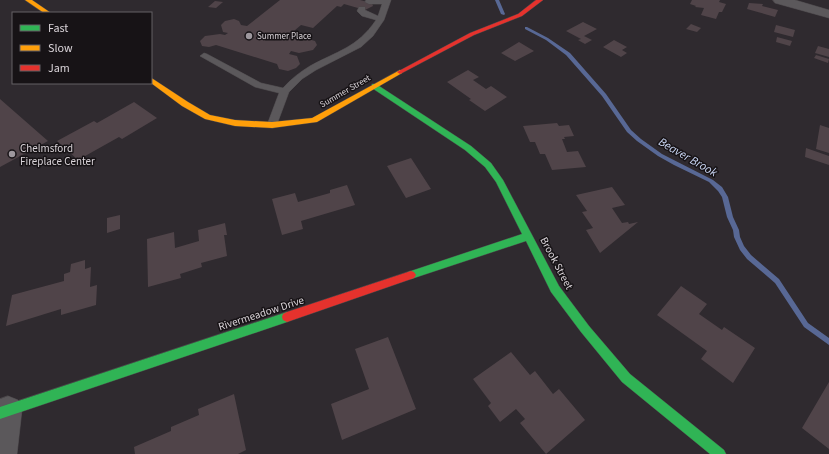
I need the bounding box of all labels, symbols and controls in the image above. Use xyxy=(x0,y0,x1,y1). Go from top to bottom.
legend xyxy=(12,12,152,84)
text: Fast xyxy=(48,20,68,37)
place label: Summer Place xyxy=(257,30,312,43)
marker: Summer Place xyxy=(244,31,254,41)
text: Slow xyxy=(48,40,73,57)
text: Jam xyxy=(48,60,70,77)
street label: Summer Street xyxy=(318,72,373,111)
water label: Beaver Brook xyxy=(655,134,721,181)
place label: Chelmsford Fireplace Center xyxy=(20,141,95,169)
marker: Chelmsford Fireplace Center xyxy=(7,149,17,159)
street label: Brook Street xyxy=(536,234,577,292)
street label: Rivermeadow Drive xyxy=(216,292,306,334)

